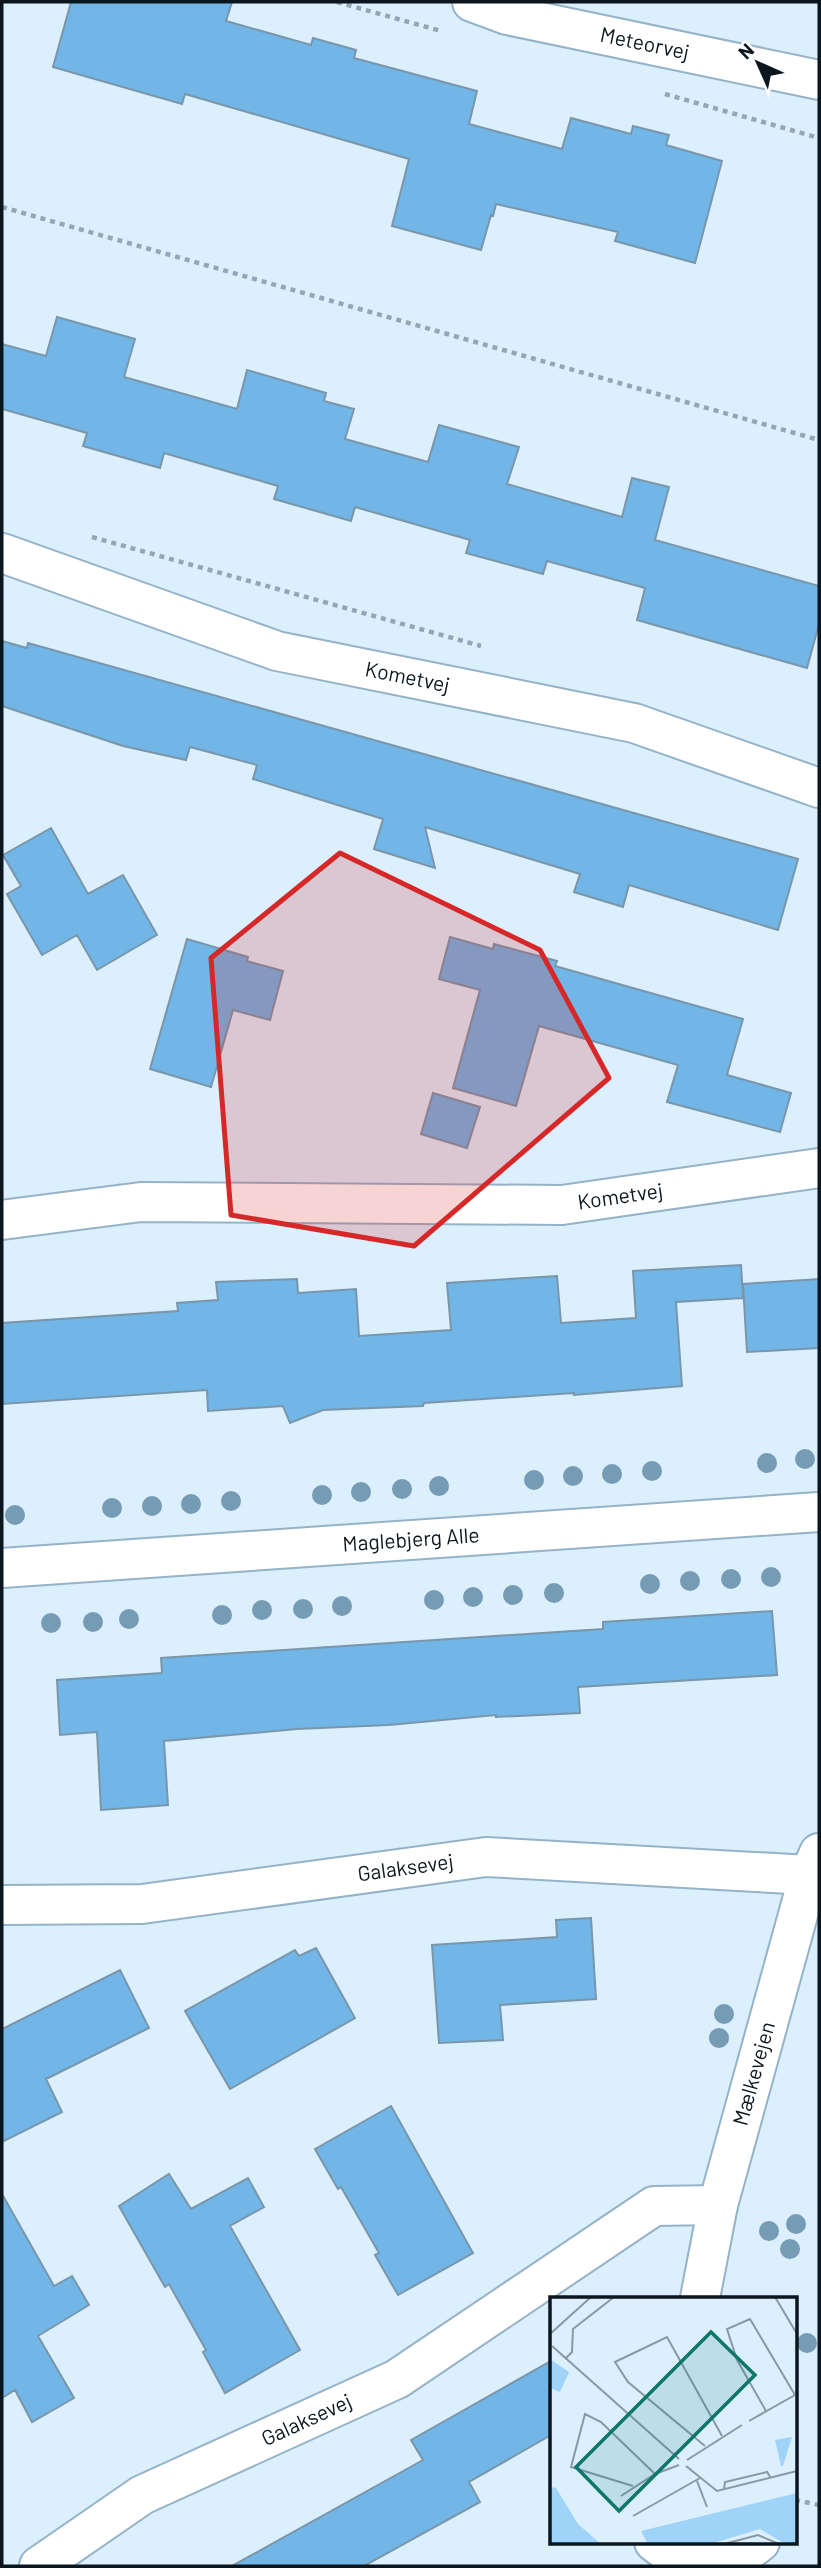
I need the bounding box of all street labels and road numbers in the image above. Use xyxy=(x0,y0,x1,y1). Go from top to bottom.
street label: Meteorvej xyxy=(598,21,692,64)
street label: Kometvej xyxy=(363,655,452,697)
street label: Kometvej xyxy=(576,1177,664,1214)
street label: Maglebjerg Alle xyxy=(342,1521,480,1556)
street label: Galaksevej xyxy=(356,1848,455,1885)
street label: Mælkevejen xyxy=(727,2018,779,2128)
street label: Galaksevej xyxy=(257,2387,355,2450)

